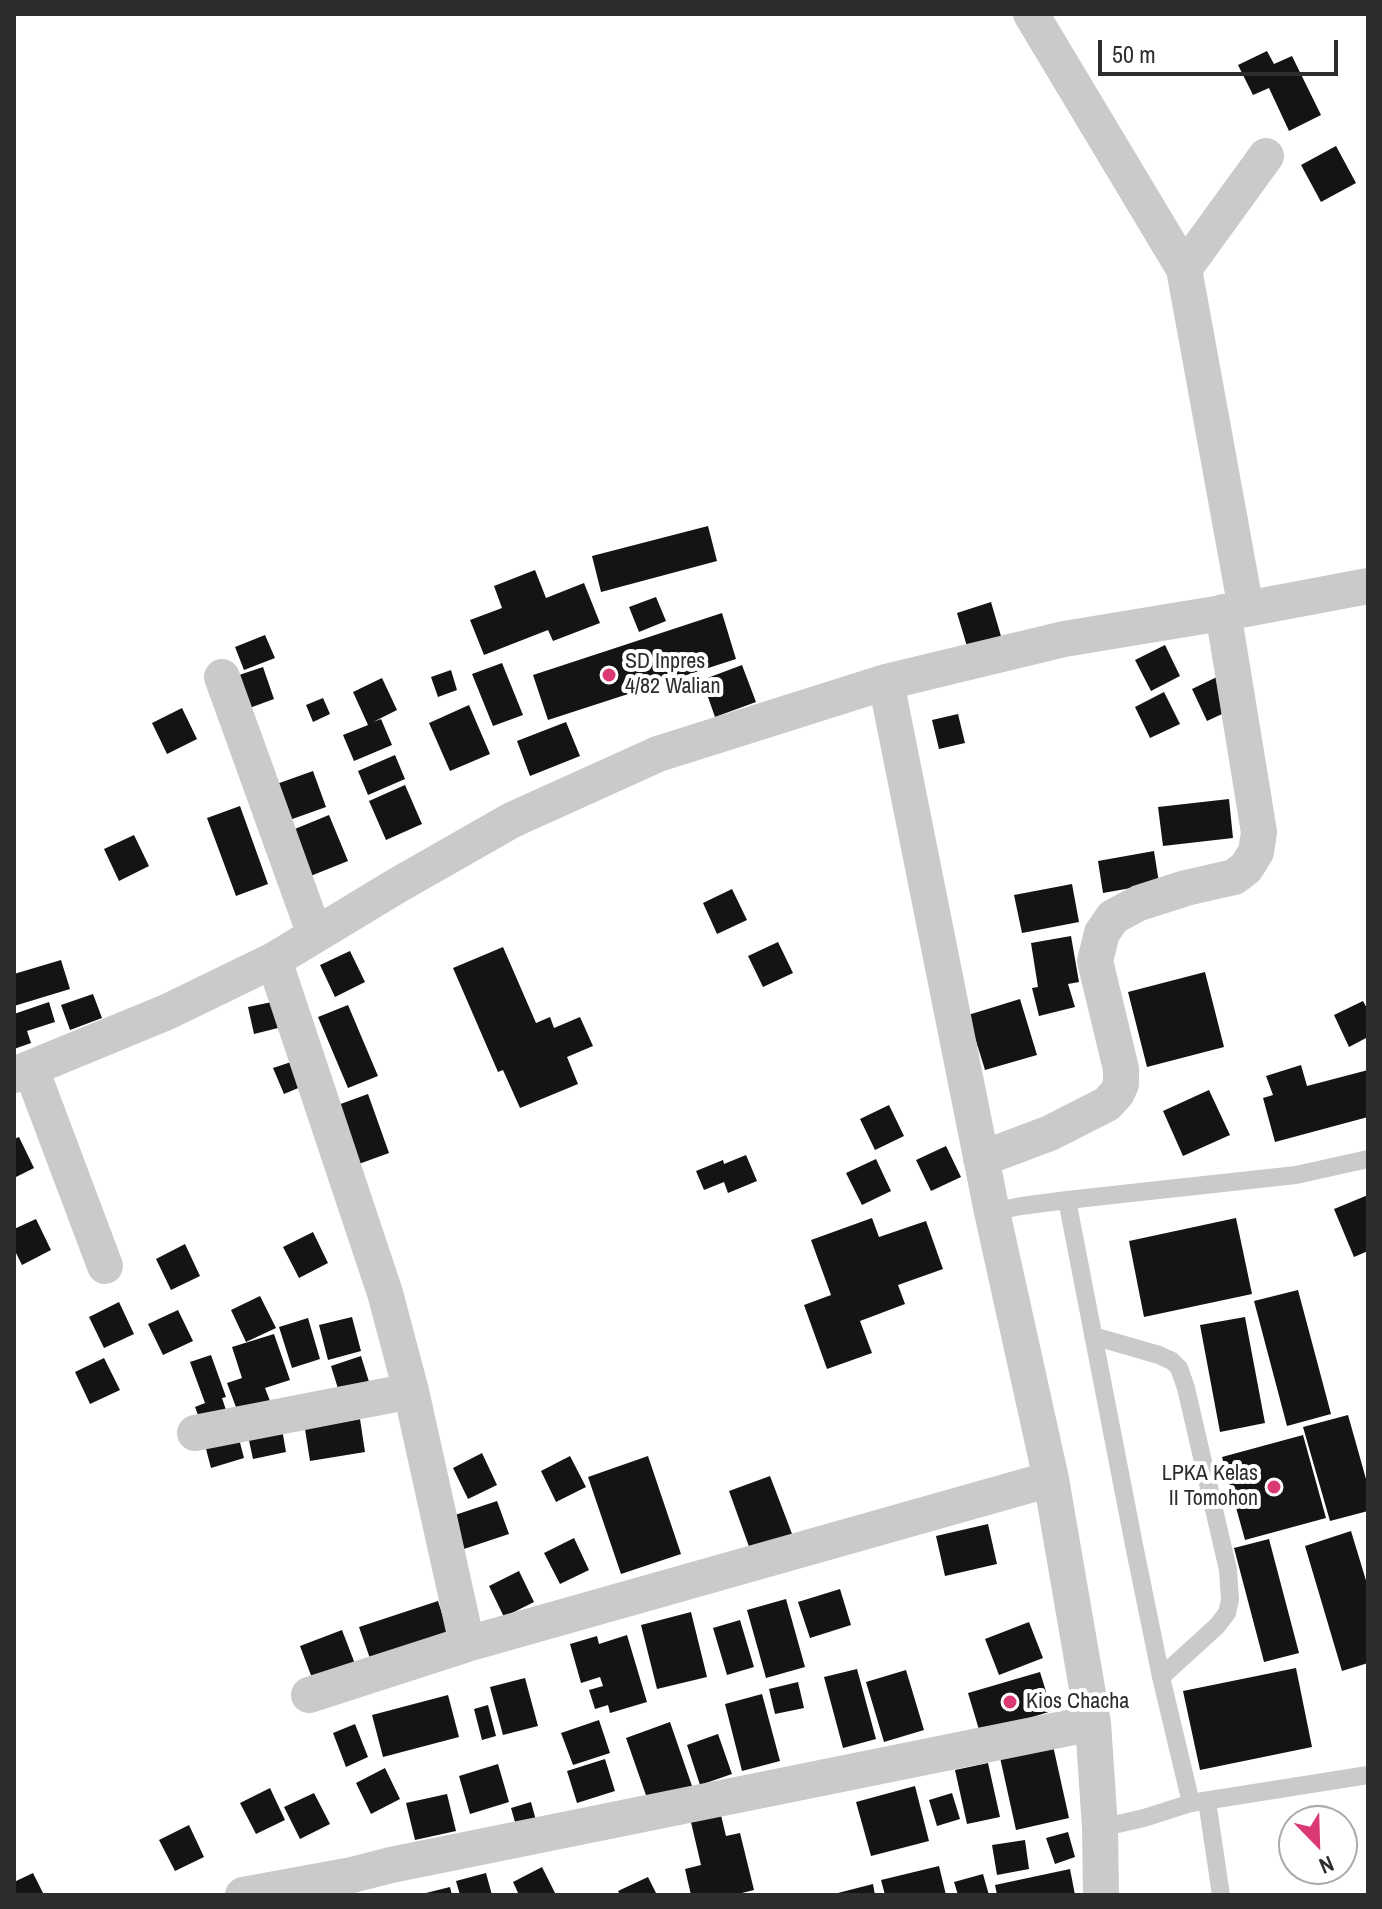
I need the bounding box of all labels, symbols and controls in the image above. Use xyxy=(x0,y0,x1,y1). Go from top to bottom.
scale bar xyxy=(1102,24,1342,74)
text: 50 m xyxy=(1112,38,1156,70)
place label: SD Inpres 4/82 Walian xyxy=(625,649,721,700)
marker: SD Inpres 4/82 Walian xyxy=(600,666,618,684)
place label: LPKA Kelas II Tomohon xyxy=(1162,1461,1258,1512)
marker: LPKA Kelas II Tomohon xyxy=(1265,1478,1283,1496)
place label: Kios Chacha xyxy=(1026,1689,1129,1715)
marker: Kios Chacha xyxy=(1001,1693,1019,1711)
north arrow xyxy=(1278,1805,1358,1885)
text: N xyxy=(1315,1849,1338,1882)

